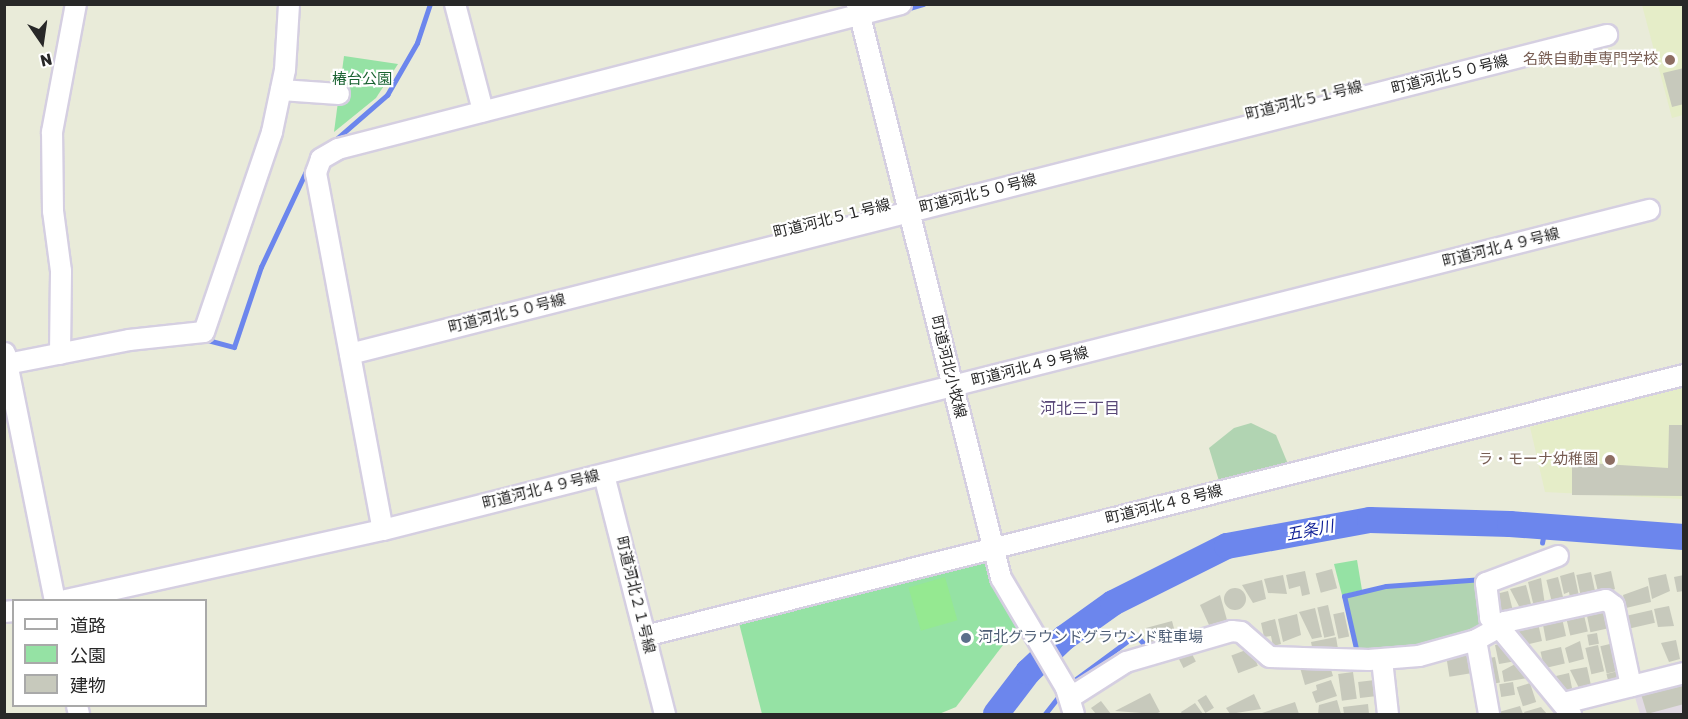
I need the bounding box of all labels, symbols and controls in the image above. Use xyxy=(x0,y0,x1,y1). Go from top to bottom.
north arrow xyxy=(12,12,72,72)
text: N xyxy=(38,49,54,71)
place label: 名鉄自動車専門学校 xyxy=(1523,51,1658,69)
street label: 町道河北５０号線 xyxy=(1390,52,1510,98)
marker: 名鉄自動車専門学校 xyxy=(1663,53,1677,67)
park label: 椿台公園 xyxy=(332,71,392,89)
street label: 町道河北５１号線 xyxy=(1244,78,1364,124)
street label: 町道河北５０号線 xyxy=(918,171,1038,217)
street label: 町道河北５１号線 xyxy=(772,196,892,242)
street label: 町道河北４９号線 xyxy=(1441,225,1561,271)
street label: 町道河北５０号線 xyxy=(447,291,567,337)
street label: 町道河北小牧線 xyxy=(927,314,969,420)
street label: 町道河北４９号線 xyxy=(970,344,1090,390)
district label: 河北三丁目 xyxy=(1040,399,1120,419)
place label: ラ・モーナ幼稚園 xyxy=(1478,451,1598,469)
marker: ラ・モーナ幼稚園 xyxy=(1603,453,1617,467)
street label: 町道河北４９号線 xyxy=(481,467,601,513)
street label: 町道河北４８号線 xyxy=(1104,482,1224,528)
water label: 五条川 xyxy=(1285,517,1335,545)
street label: 町道河北２１号線 xyxy=(612,535,658,655)
legend xyxy=(12,599,207,707)
text: 道路 xyxy=(70,615,106,637)
place label: 河北グラウンドグラウンド駐車場 xyxy=(978,629,1203,647)
marker: 河北グラウンドグラウンド駐車場 xyxy=(959,631,973,645)
text: 公園 xyxy=(70,645,106,667)
text: 建物 xyxy=(70,675,106,697)

